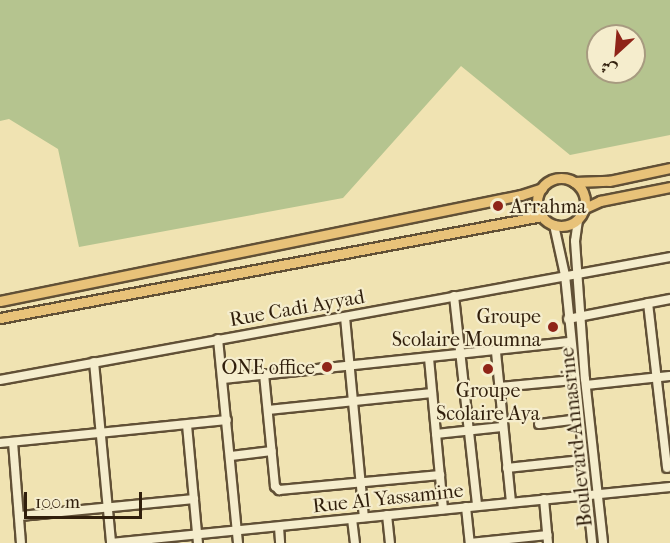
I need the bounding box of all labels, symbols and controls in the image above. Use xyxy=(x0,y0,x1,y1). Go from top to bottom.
north arrow xyxy=(586,24,646,84)
text: ش xyxy=(597,57,620,81)
place label: Arrahma xyxy=(510,194,586,218)
marker: Arrahma xyxy=(491,199,505,213)
street label: Rue Cadi Ayyad xyxy=(228,284,366,332)
place label: Groupe Scolaire Moumna xyxy=(392,304,541,351)
marker: Groupe Scolaire Moumna xyxy=(546,320,560,334)
street label: Boulevard Annasrine xyxy=(555,346,597,528)
place label: ONE office xyxy=(221,355,315,379)
marker: ONE office xyxy=(320,360,334,374)
marker: Groupe Scolaire Aya xyxy=(481,362,495,376)
place label: Groupe Scolaire Aya xyxy=(436,378,540,425)
street label: Rue Al Yassamine xyxy=(311,478,465,518)
scale bar xyxy=(27,480,146,518)
text: 100 m xyxy=(35,492,80,513)

